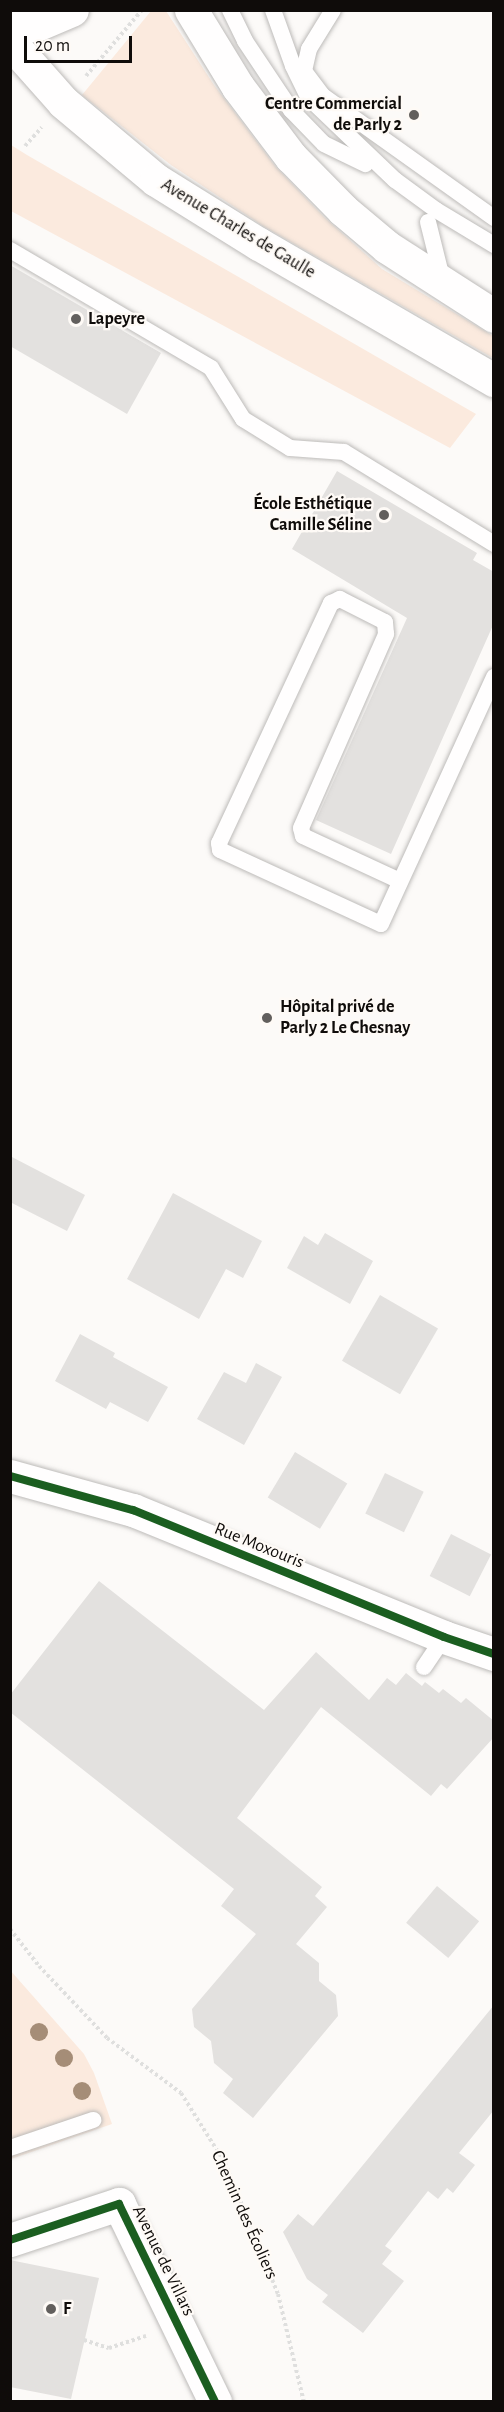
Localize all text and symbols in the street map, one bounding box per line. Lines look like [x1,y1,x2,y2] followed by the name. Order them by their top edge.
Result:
[27,24,135,62] scale bar
[35,37,70,55] text: 20 m
[265,94,402,136] place label: Centre Commercial de Parly 2
[407,108,421,122] marker: Centre Commercial de Parly 2
[157,174,319,284] street label: Avenue Charles de Gaulle
[88,308,145,330] place label: Lapeyre
[69,312,83,326] marker: Lapeyre
[253,494,372,536] place label: École Esthétique Camille Séline
[377,508,391,522] marker: École Esthétique Camille Séline
[280,997,410,1040] place label: Hôpital privé de Parly 2 Le Chesnay
[258,1009,276,1027] marker: Hôpital privé de Parly 2 Le Chesnay
[211,1518,307,1574] street label: Rue Moxouris
[206,2147,282,2283] street label: Chemin des Écoliers
[127,2202,199,2320] street label: Avenue de Villars
[63,2298,71,2320] place label: F
[44,2302,58,2316] marker: F

